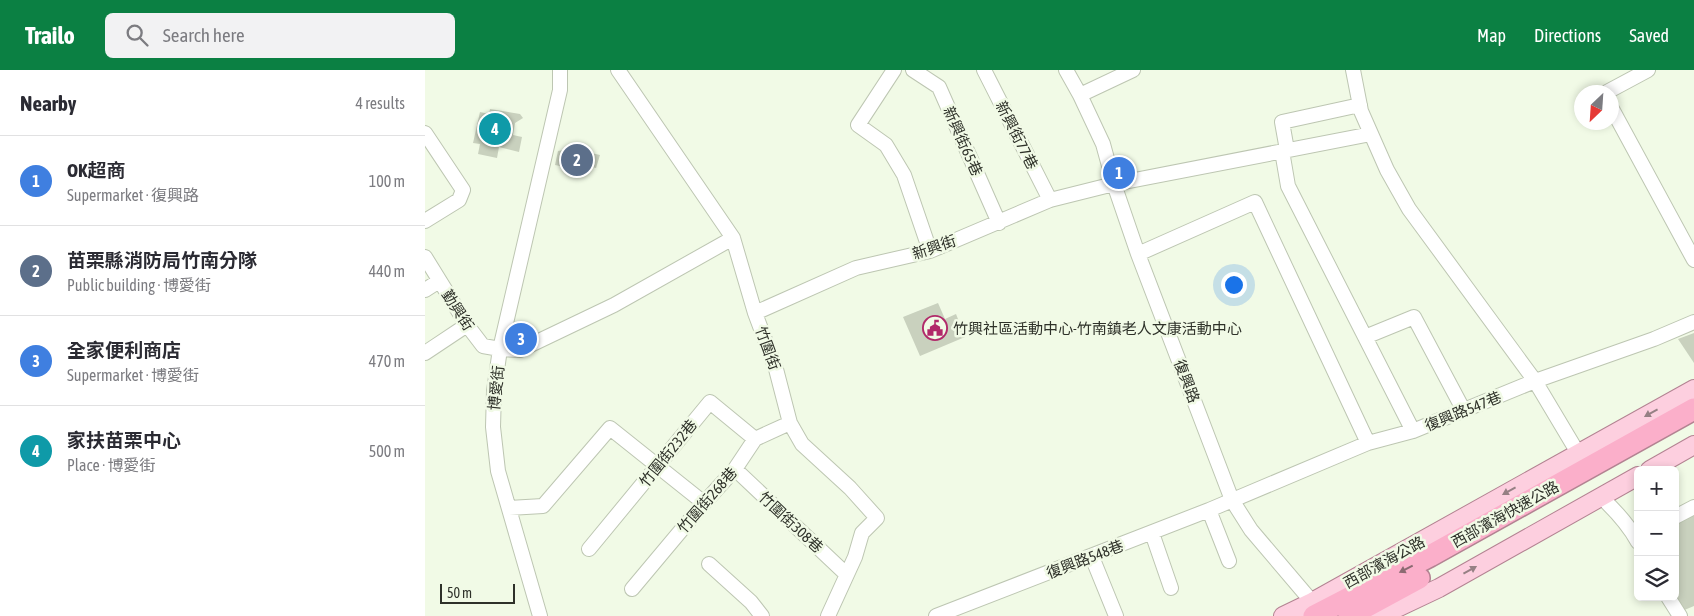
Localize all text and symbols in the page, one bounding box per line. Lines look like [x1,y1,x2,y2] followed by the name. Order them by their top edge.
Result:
[105,13,455,58] search box
[123,21,151,49] icon: search
[25,22,75,49] text: Trailo
[163,24,245,46] text: Search here
[1477,25,1506,46] text: Map
[1534,25,1601,46] text: Directions
[1629,25,1669,46] text: Saved
[1574,85,1619,130] north arrow
[20,91,76,115] text: Nearby
[355,94,405,112] text: 4 results
[993,98,1041,172] street label: 新興街77巷
[940,104,986,178] street label: 新興街65巷
[479,110,511,148] pin: 4
[561,141,593,179] pin: 2
[1103,154,1135,192] pin: 1
[67,159,125,181] text: OK超商
[32,172,40,190] text: 1
[369,172,405,190] text: 100 m
[67,186,199,204] text: Supermarket · 復興路
[910,232,958,262] street label: 新興街
[67,249,257,271] text: 苗栗縣消防局竹南分隊
[32,262,40,280] text: 2
[369,262,405,280] text: 440 m
[1221,272,1247,298] your location
[67,276,211,294] text: Public building · 博愛街
[439,286,477,334] street label: 勤興街
[922,315,948,341] public building icon: 竹興社區活動中心-竹南鎮老人文康活動中心
[505,320,537,358] pin: 3
[953,320,1242,337] place label: 竹興社區活動中心-竹南鎮老人文康活動中心
[752,324,784,372] street label: 竹圍街
[67,339,181,361] text: 全家便利商店
[32,352,40,370] text: 3
[369,352,405,370] text: 470 m
[1171,357,1203,405] street label: 復興路
[485,365,507,411] street label: 博愛街
[67,366,199,384] text: Supermarket · 博愛街
[1422,388,1504,434] street label: 復興路547巷
[1644,409,1658,417] one-way arrow
[636,416,700,490] street label: 竹圍街232巷
[67,429,181,451] text: 家扶苗栗中心
[32,442,40,460] text: 4
[369,442,405,460] text: 500 m
[67,456,156,474] text: Place · 博愛街
[674,464,740,536] street label: 竹圍街268巷
[1634,466,1679,601] map controls
[1634,466,1679,511] button: +
[1448,477,1562,551] street label: 西部濱海快速公路
[1502,487,1516,496] one-way arrow
[756,488,826,556] street label: 竹圍街308巷
[1634,511,1679,556] button: −
[1341,533,1427,591] street label: 西部濱海公路
[1044,537,1126,581] street label: 復興路548巷
[1634,556,1679,601] button: layers
[1399,565,1414,573] one-way arrow
[1463,566,1478,574] one-way arrow
[440,581,515,604] scale bar
[447,585,472,601] text: 50 m

